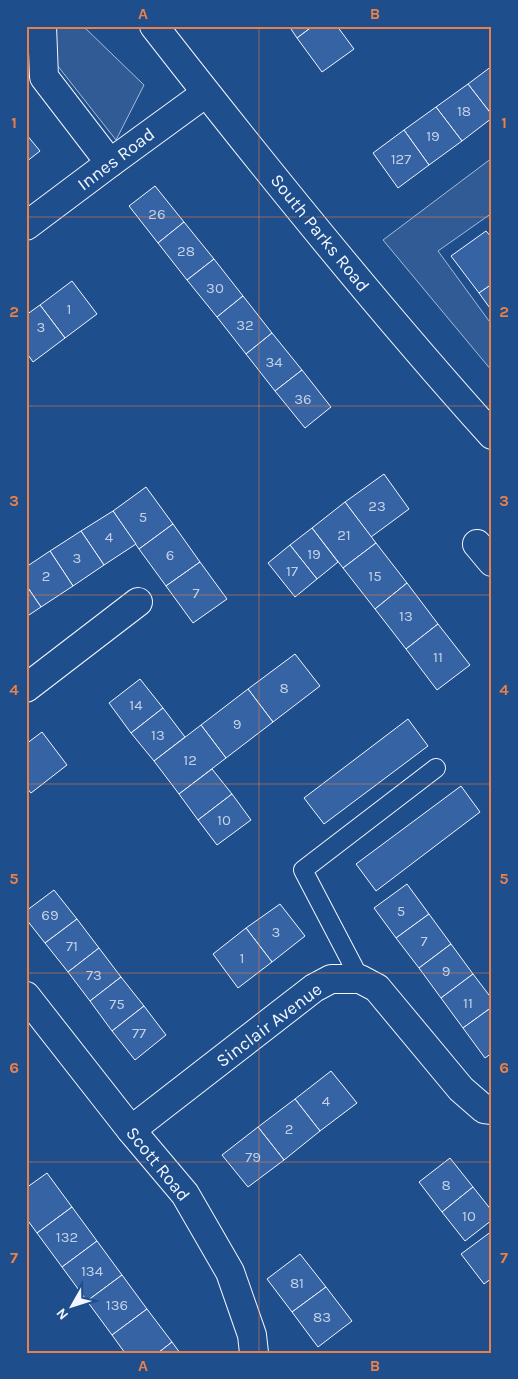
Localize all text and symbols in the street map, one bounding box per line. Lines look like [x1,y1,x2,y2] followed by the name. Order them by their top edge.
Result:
[138,4,148,23] text: A
[370,4,380,23] text: B
[457,102,471,120] house number: 18
[11,113,17,132] text: 1
[501,113,507,132] text: 1
[73,123,159,195] street label: Innes Road
[426,127,440,145] house number: 19
[391,150,411,168] house number: 127
[266,170,374,296] street label: South Parks Road
[148,205,166,223] house number: 26
[177,242,195,260] house number: 28
[206,279,224,297] house number: 30
[67,300,71,318] house number: 1
[9,302,19,321] text: 2
[499,302,509,321] text: 2
[236,316,254,334] house number: 32
[37,318,45,336] house number: 3
[265,353,283,371] house number: 34
[294,390,312,408] house number: 36
[9,491,19,510] text: 3
[499,491,509,510] text: 3
[368,497,386,515] house number: 23
[139,508,147,526] house number: 5
[337,526,351,544] house number: 21
[105,528,114,546] house number: 4
[307,545,321,563] house number: 19
[166,546,174,564] house number: 6
[73,549,81,567] house number: 3
[286,562,298,580] house number: 17
[42,567,50,585] house number: 2
[368,567,382,585] house number: 15
[192,584,200,602] house number: 7
[399,607,413,625] house number: 13
[433,648,443,666] house number: 11
[279,679,289,697] house number: 8
[9,680,19,699] text: 4
[499,680,509,699] text: 4
[129,696,143,714] house number: 14
[233,715,241,733] house number: 9
[151,726,165,744] house number: 13
[183,751,197,769] house number: 12
[217,811,231,829] house number: 10
[9,869,19,888] text: 5
[499,869,509,888] text: 5
[397,902,405,920] house number: 5
[41,906,59,924] house number: 69
[272,923,280,941] house number: 3
[420,932,428,950] house number: 7
[66,937,78,955] house number: 71
[240,949,244,967] house number: 1
[442,962,450,980] house number: 9
[86,966,102,984] house number: 73
[212,978,326,1072] street label: Sinclair Avenue
[463,994,473,1012] house number: 11
[109,995,125,1013] house number: 75
[132,1024,146,1042] house number: 77
[9,1058,19,1077] text: 6
[499,1058,509,1077] text: 6
[322,1092,331,1110] house number: 4
[285,1120,293,1138] house number: 2
[121,1122,195,1206] street label: Scott Road
[245,1148,261,1166] house number: 79
[441,1176,451,1194] house number: 8
[462,1207,476,1225] house number: 10
[56,1228,78,1246] house number: 132
[10,1248,18,1267] text: 7
[500,1248,508,1267] text: 7
[81,1262,104,1280] house number: 134
[290,1274,304,1292] house number: 81
[48,1282,98,1332] north arrow
[106,1296,128,1314] house number: 136
[53,1305,72,1323] text: N
[313,1308,331,1326] house number: 83
[138,1356,148,1375] text: A
[370,1356,380,1375] text: B

